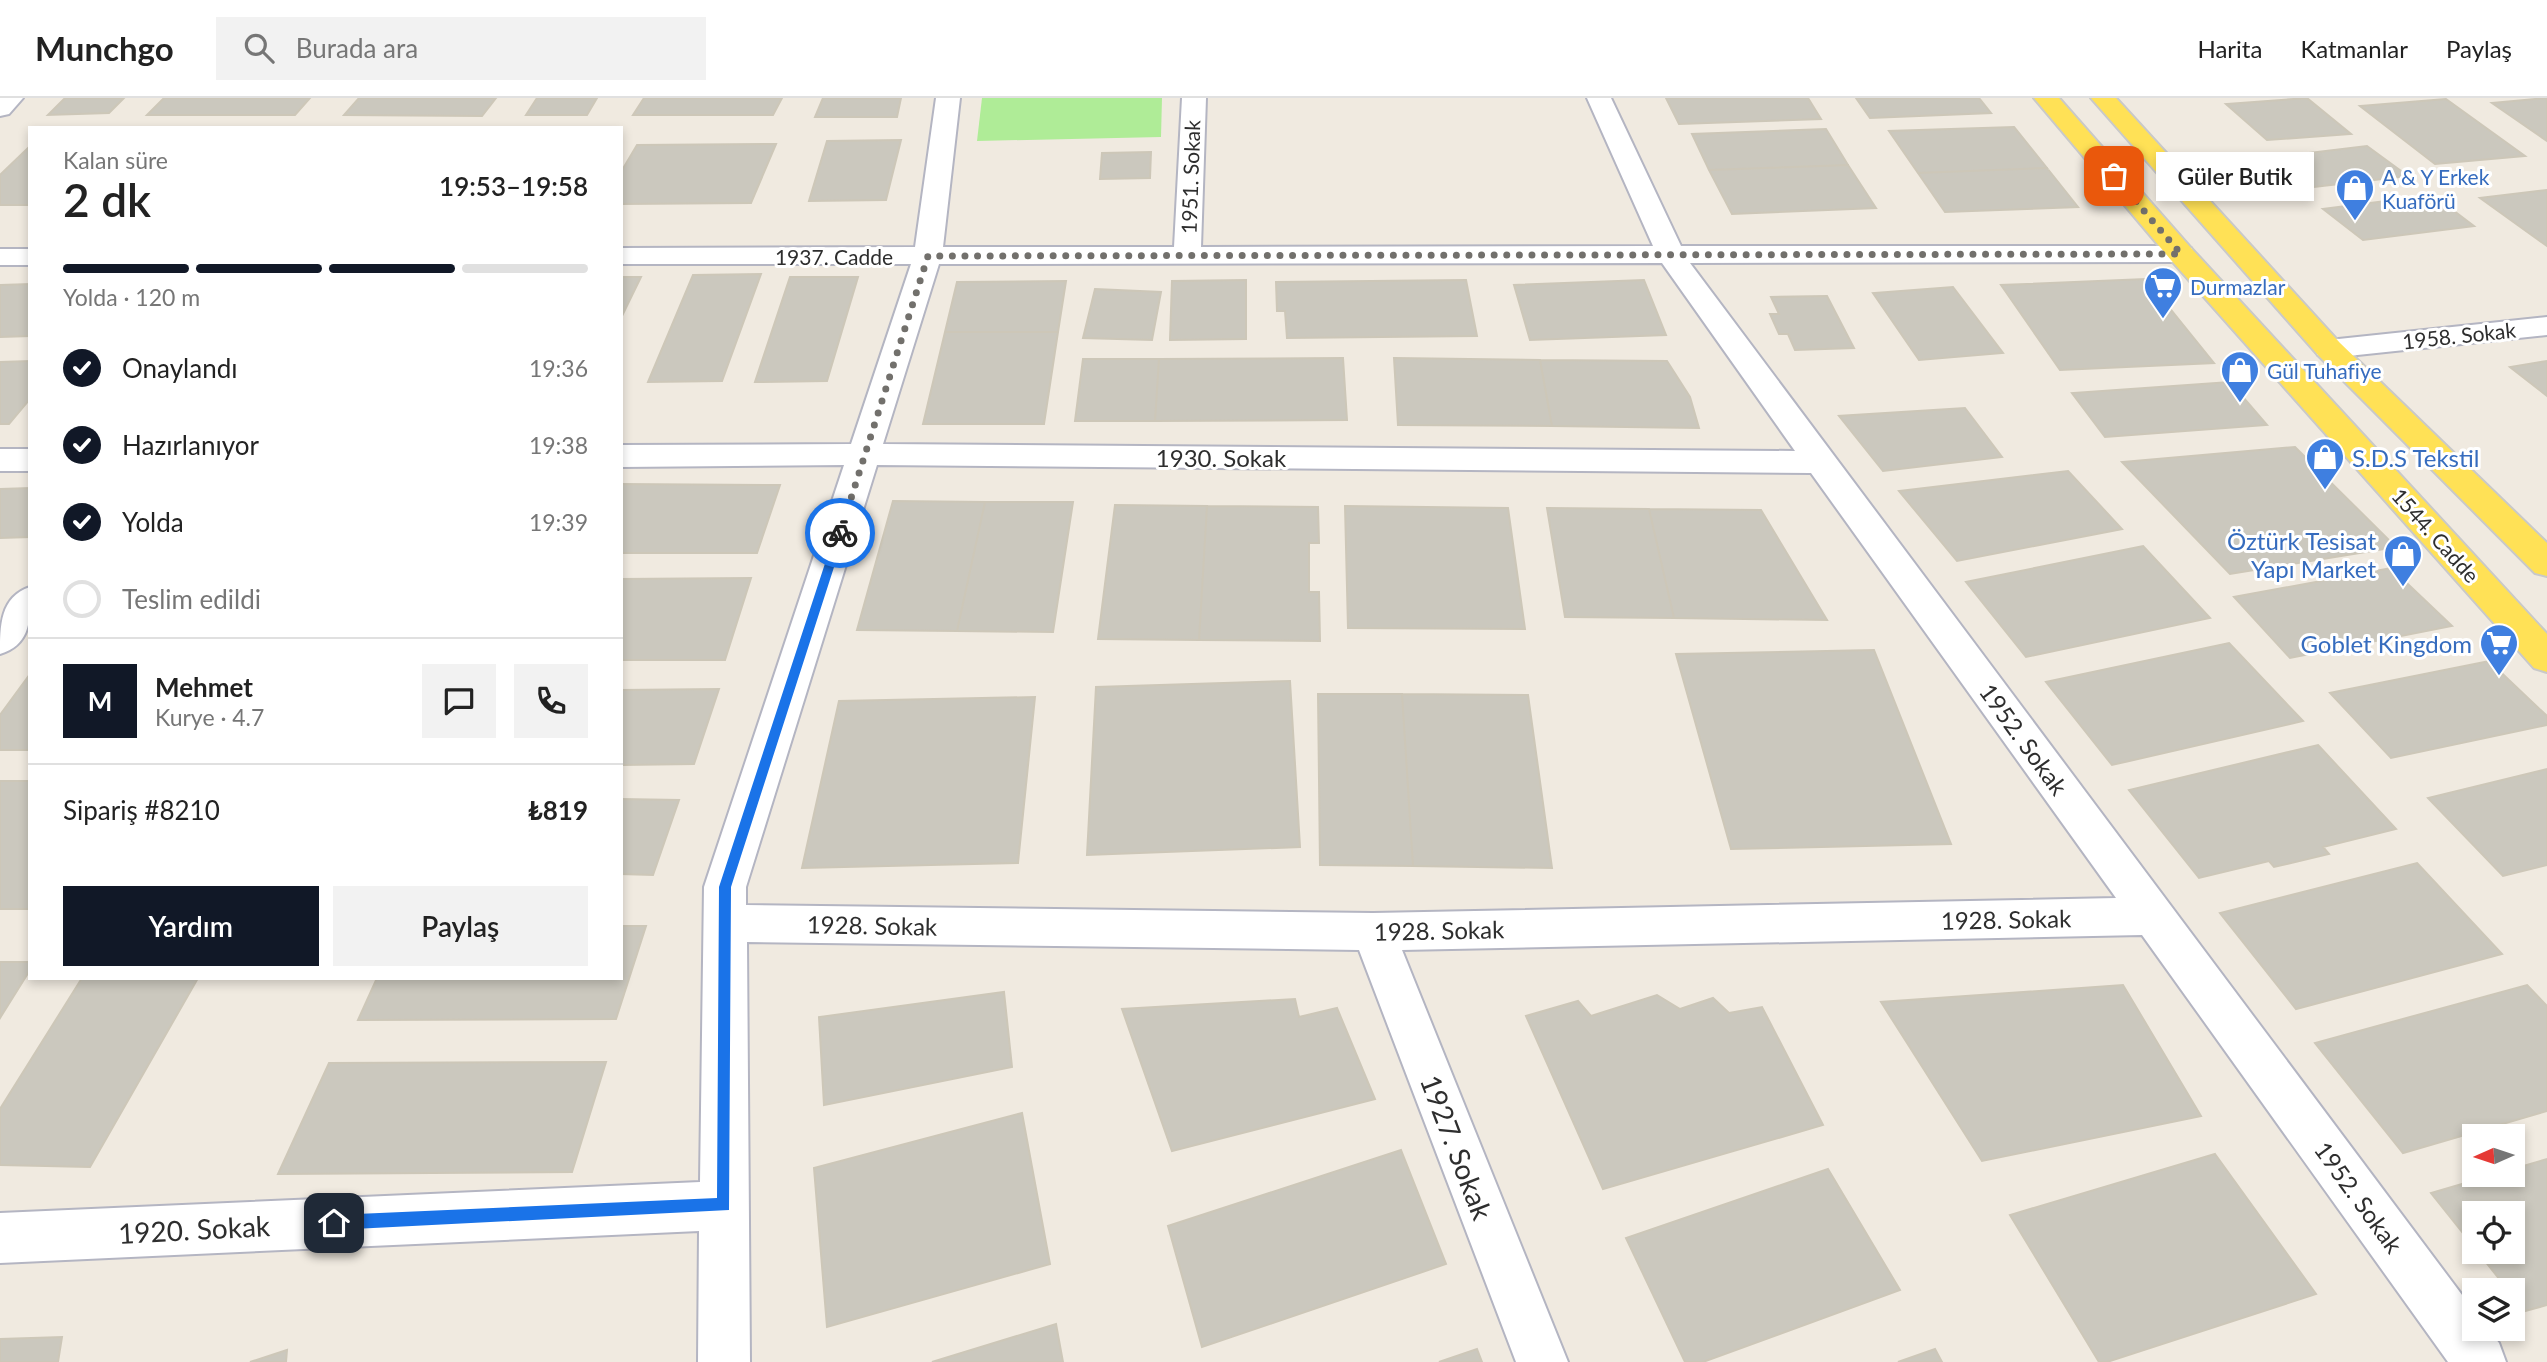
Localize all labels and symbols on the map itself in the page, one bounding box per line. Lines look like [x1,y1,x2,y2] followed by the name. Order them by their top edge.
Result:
[1176,119,1204,234] street label: 1951. Sokak
[2084,146,2144,206] pin
[2156,152,2314,200] callout: Güler Butik
[2382,164,2490,213] place label: A & Y Erkek Kuaförü
[2334,167,2376,222] shop icon: A & Y Erkek Kuaförü
[775,244,893,269] street label: 1937. Cadde
[2142,265,2184,320] supermarket icon: Durmazlar
[2190,274,2286,299] place label: Durmazlar
[2401,317,2517,353] street label: 1958. Sokak
[2219,349,2261,404] shop icon: Gül Tuhafiye
[2267,358,2382,383] place label: Gül Tuhafiye
[2304,436,2346,491] shop icon: S.D.S Tekstil
[1156,443,1287,472] street label: 1930. Sokak
[2352,443,2479,472] place label: S.D.S Tekstil
[2387,483,2485,587] street label: 1544. Cadde
[805,498,875,568] courier
[2227,526,2376,583] place label: Öztürk Tesisat Yapı Market
[2382,533,2424,588] shop icon: Öztürk Tesisat Yapı Market
[2478,622,2520,677] supermarket icon: Goblet Kingdom
[2300,629,2472,658] place label: Goblet Kingdom
[1974,678,2075,801] street label: 1952. Sokak
[1941,903,2072,935] street label: 1928. Sokak
[807,909,938,941] street label: 1928. Sokak
[1374,914,1505,946] street label: 1928. Sokak
[1414,1070,1500,1225] street label: 1927. Sokak
[2462,1124,2525,1186] north arrow
[2309,1136,2410,1259] street label: 1952. Sokak
[304,1193,364,1253] pin
[117,1208,272,1250] street label: 1920. Sokak

